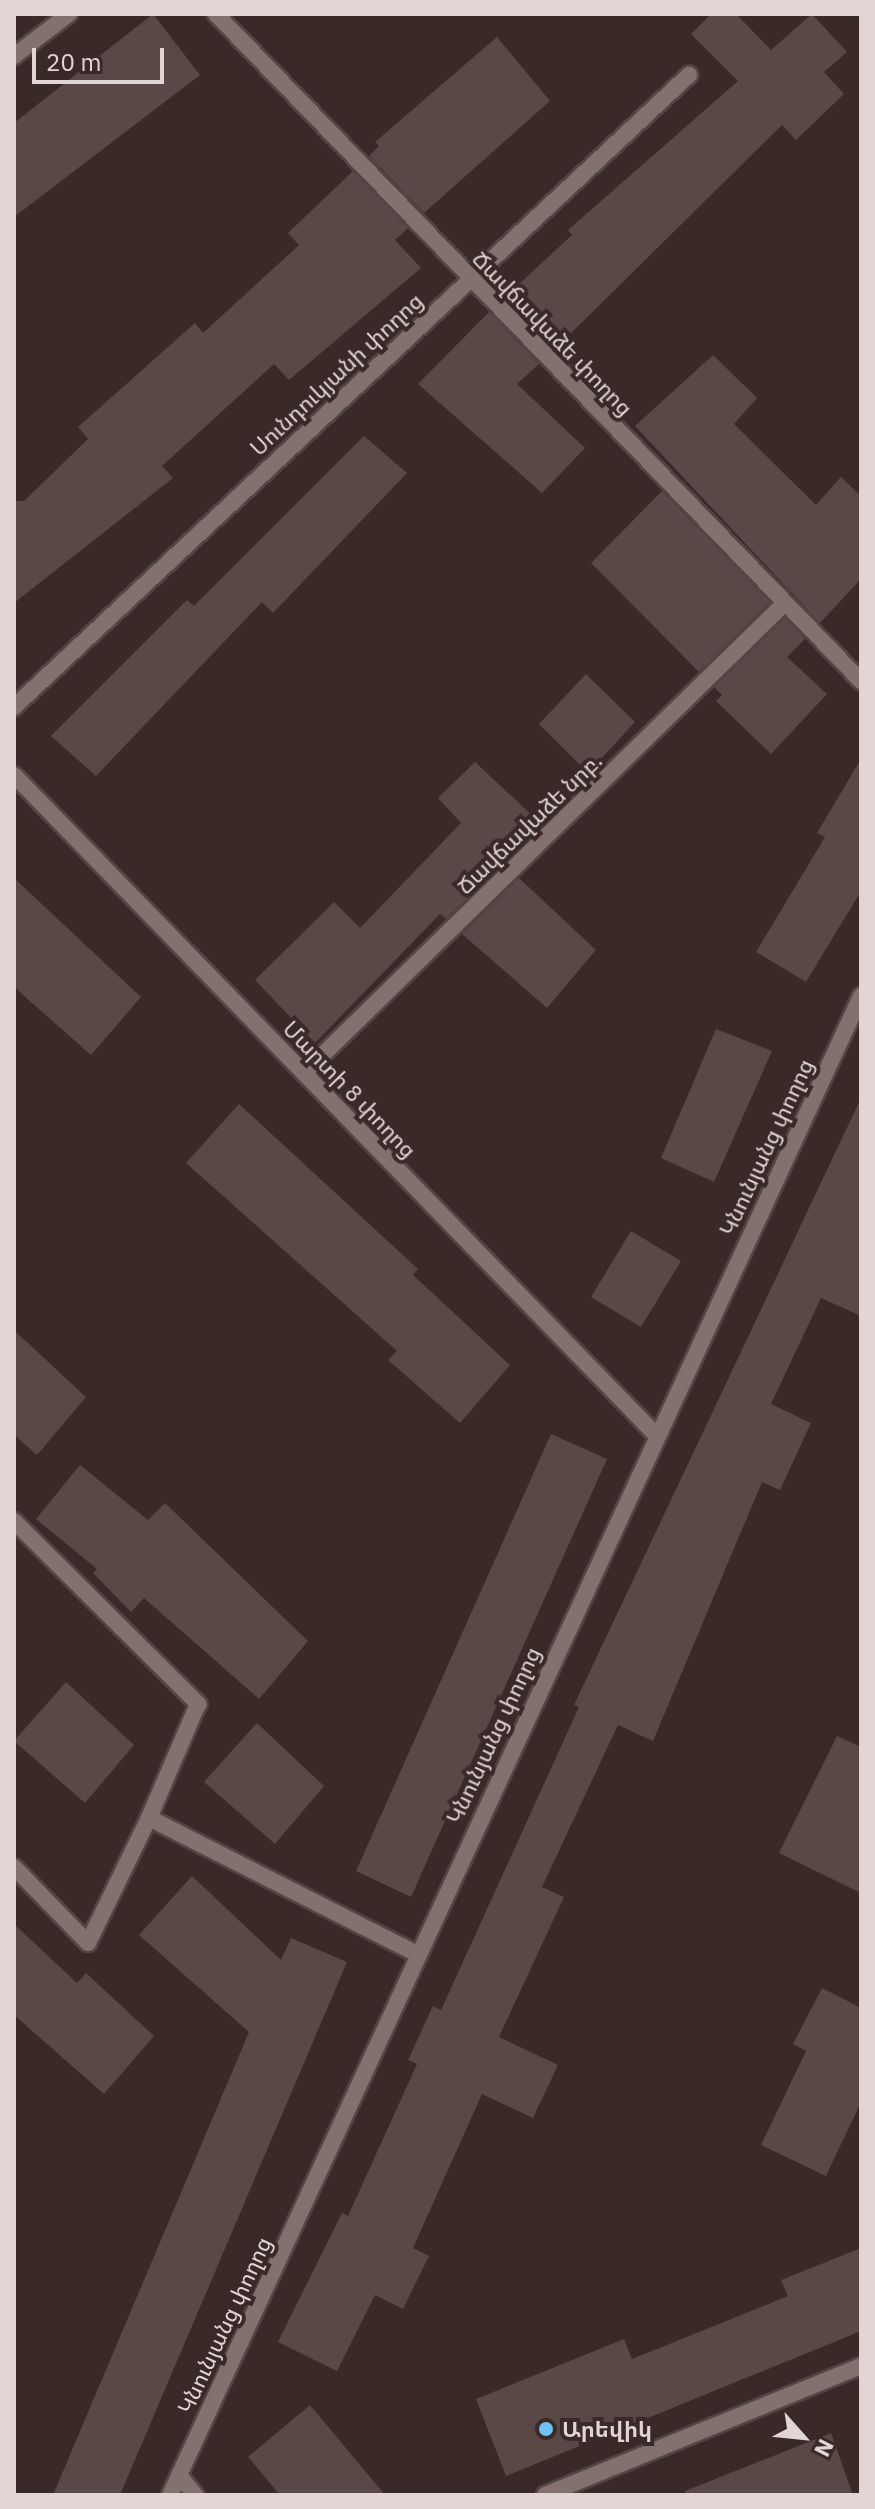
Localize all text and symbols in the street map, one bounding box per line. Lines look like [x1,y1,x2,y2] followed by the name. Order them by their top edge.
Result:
[36,32,168,82] scale bar
[46,46,101,78] text: 20 m
[467,245,639,421] street label: Ճավճավաձե փողոց
[244,287,428,461] street label: Սունդուկյանի փողոց
[451,747,607,899] street label: Ճավճավաձե նրբ.
[278,1015,422,1163] street label: Մարտի 8 փողոց
[713,1054,819,1240] street label: Կնունյանց փողոց
[440,1642,546,1828] street label: Կնունյանց փողոց
[171,2232,277,2418] street label: Կնունյանց փողոց
[763,2397,843,2477] north arrow
[562,2416,652,2442] place label: Արեվիկ
[537,2420,555,2438] marker: Արեվիկ
[808,2434,841,2462] text: N

